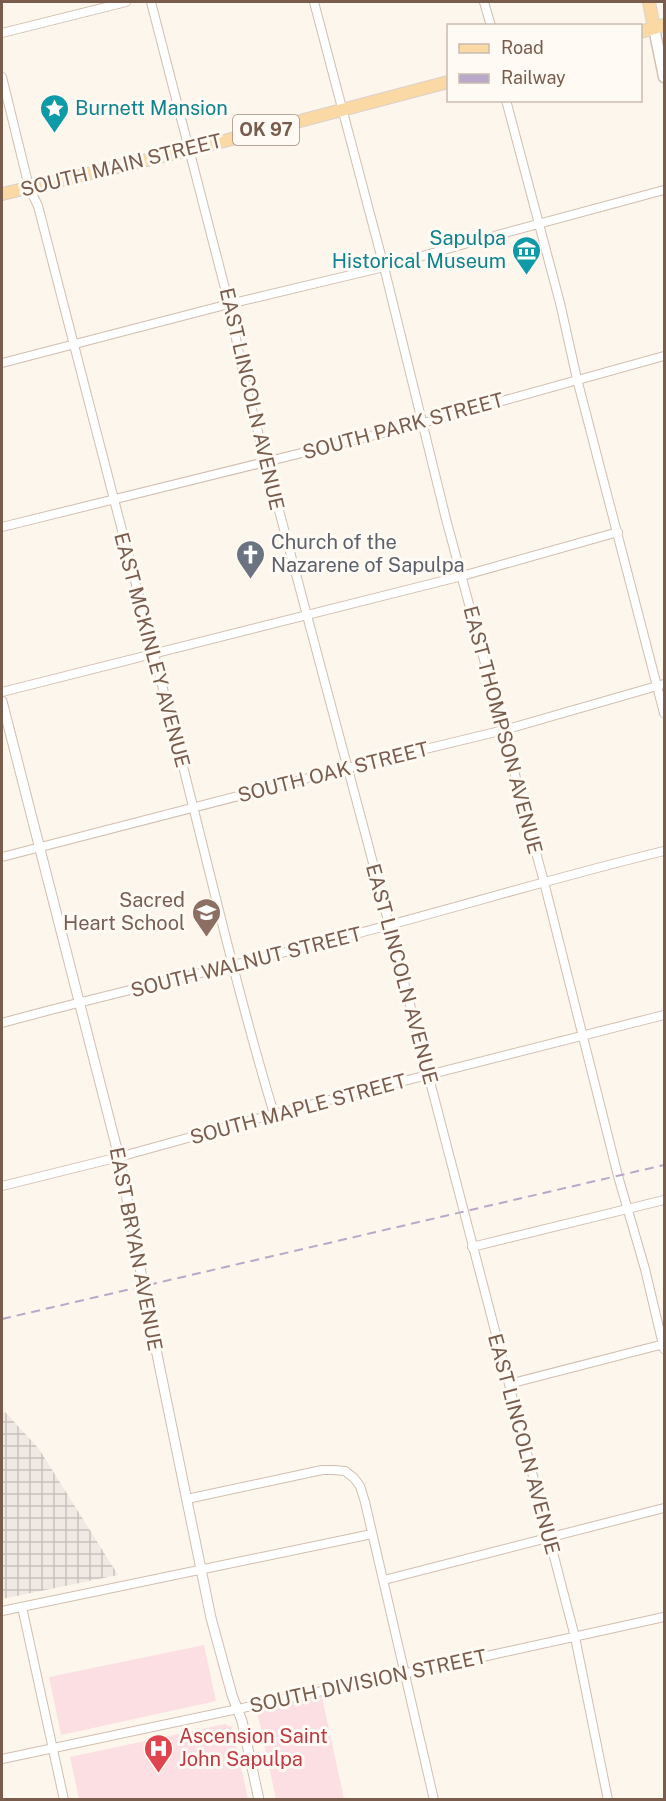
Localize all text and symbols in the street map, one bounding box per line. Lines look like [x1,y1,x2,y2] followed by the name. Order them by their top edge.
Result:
[447,24,642,102] legend
[501,37,544,58] text: Road
[501,67,566,88] text: Railway
[38,92,70,134] place icon: Burnett Mansion
[75,96,228,120] place label: Burnett Mansion
[233,115,299,145] road number: OK 97
[18,128,224,202] street label: SOUTH MAIN STREET
[332,226,506,273] place label: Sapulpa Historical Museum
[511,234,543,276] museum icon: Sapulpa Historical Museum
[215,285,289,513] street label: EAST LINCOLN AVENUE
[300,388,506,464] street label: SOUTH PARK STREET
[109,530,195,770] street label: EAST MCKINLEY AVENUE
[271,530,465,577] place label: Church of the Nazarene of Sapulpa
[234,538,266,580] church icon: Church of the Nazarene of Sapulpa
[458,603,548,857] street label: EAST THOMPSON AVENUE
[235,737,431,807] street label: SOUTH OAK STREET
[361,861,443,1087] street label: EAST LINCOLN AVENUE
[63,888,185,935] place label: Sacred Heart School
[190,896,222,938] school or university icon: Sacred Heart School
[128,922,364,1002] street label: SOUTH WALNUT STREET
[187,1069,409,1149] street label: SOUTH MAPLE STREET
[104,1145,168,1353] street label: EAST BRYAN AVENUE
[483,1331,565,1557] street label: EAST LINCOLN AVENUE
[247,1644,489,1718] street label: SOUTH DIVISION STREET
[179,1724,328,1771] place label: Ascension Saint John Sapulpa
[142,1732,174,1774] hospital icon: Ascension Saint John Sapulpa

